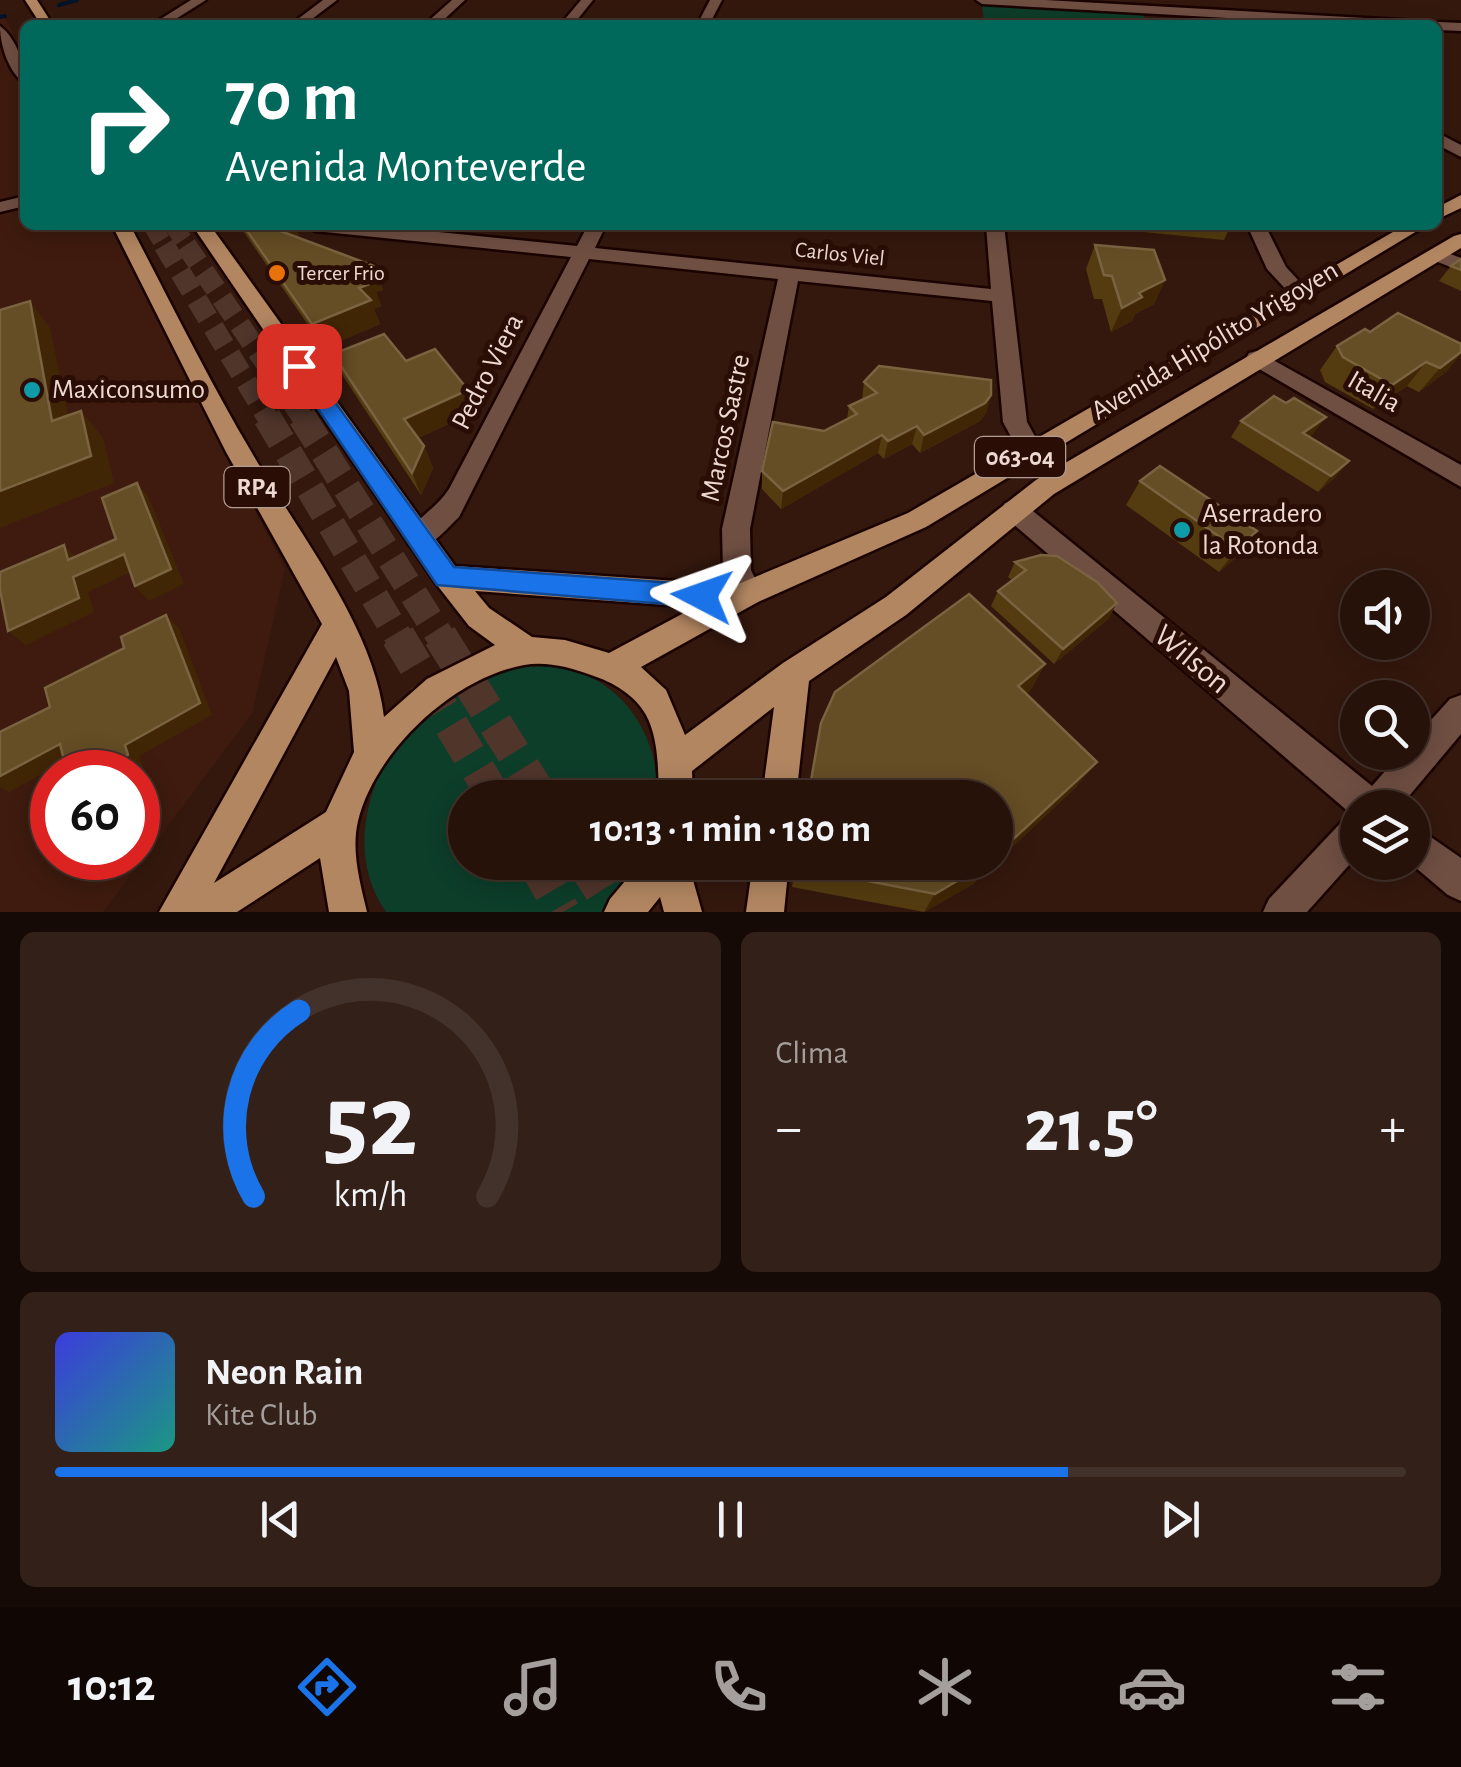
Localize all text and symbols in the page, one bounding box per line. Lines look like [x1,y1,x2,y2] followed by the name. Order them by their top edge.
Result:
[60,60,190,190] icon: right
[225,63,359,133] text: 70 m
[225,145,587,190] text: Avenida Monteverde
[794,238,886,270] street label: Carlos Viel
[1087,256,1343,426] street label: Avenida Hipólito Yrigoyen
[266,262,288,284] marker: Tercer Frio
[297,262,385,284] place label: Tercer Frio
[447,310,529,434] street label: Pedro Viera
[257,324,342,409] pin
[272,339,327,394] icon: arrive
[697,352,755,504] street label: Marcos Sastre
[1343,366,1405,418] street label: Italia
[52,376,205,404] place label: Maxiconsumo
[21,379,43,401] marker: Maxiconsumo
[975,437,1065,477] road number: 063-04
[224,467,290,507] road number: RP4
[1202,500,1322,560] place label: Aserradero la Rotonda
[1171,519,1193,541] marker: Aserradero la Rotonda
[650,544,754,648] position arrow
[1340,570,1430,880] map controls
[1340,570,1430,660] button: sound
[1148,618,1236,700] street label: Wilson
[1340,680,1430,770] button: search
[30,750,160,880] speed limit sign: 60
[1340,790,1430,880] button: layers
[590,811,871,849] text: 10:13 · 1 min · 180 m
[776,1037,848,1069] text: Clima
[323,1071,417,1175] text: 52
[1024,1090,1158,1165] text: 21.5°
[776,1101,802,1156] text: −
[1380,1101,1406,1156] text: +
[333,1177,407,1213] text: km/h
[205,1354,363,1392] text: Neon Rain
[205,1399,317,1431] text: Kite Club
[253,1492,308,1547] icon: previous
[703,1492,758,1547] icon: pause
[1153,1492,1208,1547] icon: next
[292,1652,362,1722] icon: directions
[498,1652,568,1722] icon: music
[704,1652,774,1722] icon: phone
[910,1652,980,1722] icon: climate
[1117,1652,1187,1722] icon: car
[1323,1652,1393,1722] icon: filters
[68,1664,155,1709] text: 10:12

